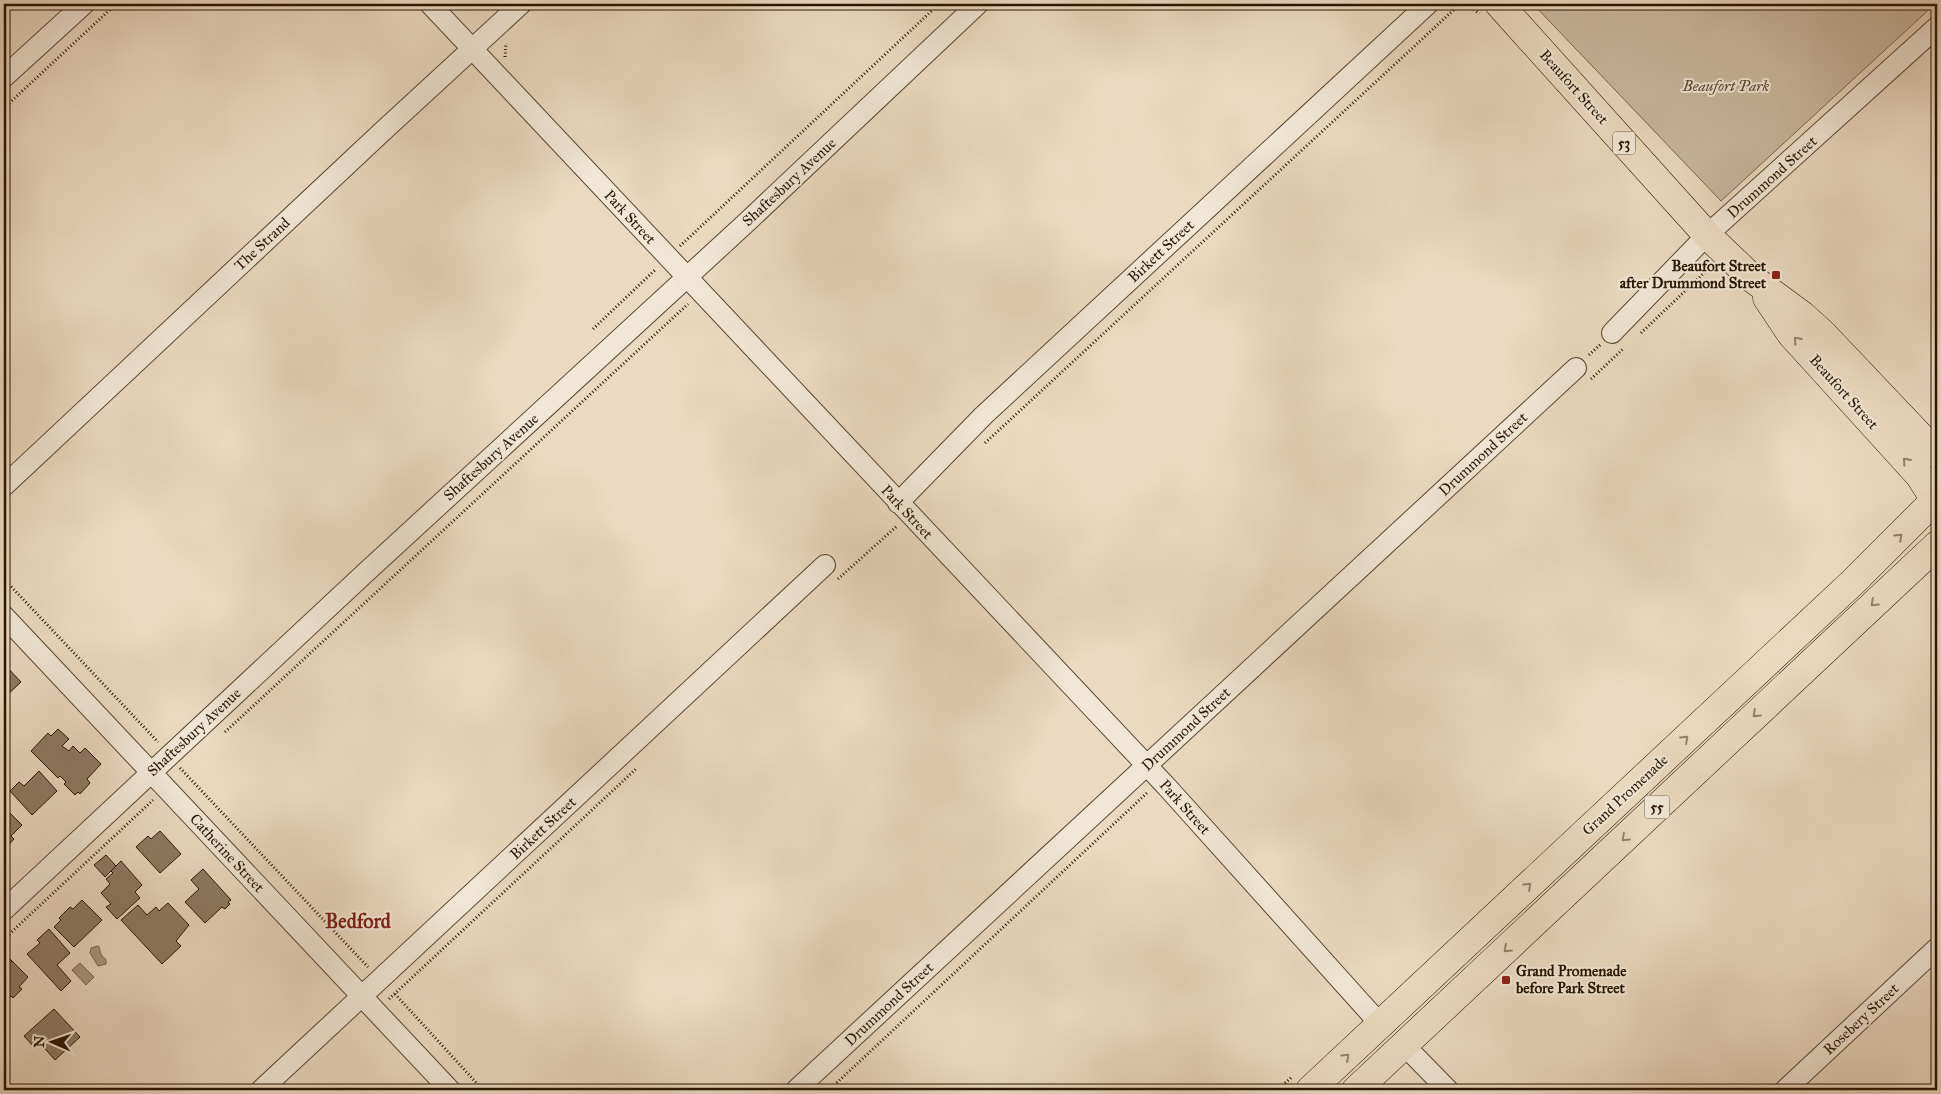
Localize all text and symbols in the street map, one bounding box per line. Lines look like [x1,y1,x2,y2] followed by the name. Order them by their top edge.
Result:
[1536,46,1613,129] street label: Beaufort Street
[1682,77,1770,95] park label: Beaufort Park
[1613,132,1635,154] road number: 53
[1723,132,1821,222] street label: Drummond Street
[738,134,840,230] street label: Shaftesbury Avenue
[600,186,660,248] street label: Park Street
[230,213,294,274] street label: The Strand
[1124,215,1198,286] street label: Birkett Street
[1620,257,1767,292] place label: Beaufort Street after Drummond Street
[1770,269,1782,281] marker: Beaufort Street after Drummond Street
[1794,337,1803,346] one-way arrow
[1806,351,1883,434] street label: Beaufort Street
[1435,408,1532,500] street label: Drummond Street
[440,410,542,504] street label: Shaftesbury Avenue
[1903,457,1912,466] one-way arrow
[877,481,937,543] street label: Park Street
[1894,534,1903,543] one-way arrow
[1871,597,1880,606] one-way arrow
[1138,683,1235,775] street label: Drummond Street
[143,684,245,780] street label: Shaftesbury Avenue
[1753,708,1762,717] one-way arrow
[1679,736,1688,745] one-way arrow
[1578,751,1672,839] street label: Grand Promenade
[1156,776,1215,839] street label: Park Street
[506,792,580,863] street label: Birkett Street
[1644,796,1670,819] road number: 55
[186,810,268,897] street label: Catherine Street
[1622,832,1631,841] one-way arrow
[1523,883,1532,892] one-way arrow
[325,909,392,933] district label: Bedford
[1503,943,1512,952] one-way arrow
[841,958,938,1050] street label: Drummond Street
[1515,962,1627,997] place label: Grand Promenade before Park Street
[1500,974,1512,986] marker: Grand Promenade before Park Street
[1820,979,1903,1058] street label: Rosebery Street
[28,1016,78,1066] north arrow
[31,1035,48,1048] text: N
[1340,1054,1349,1063] one-way arrow

